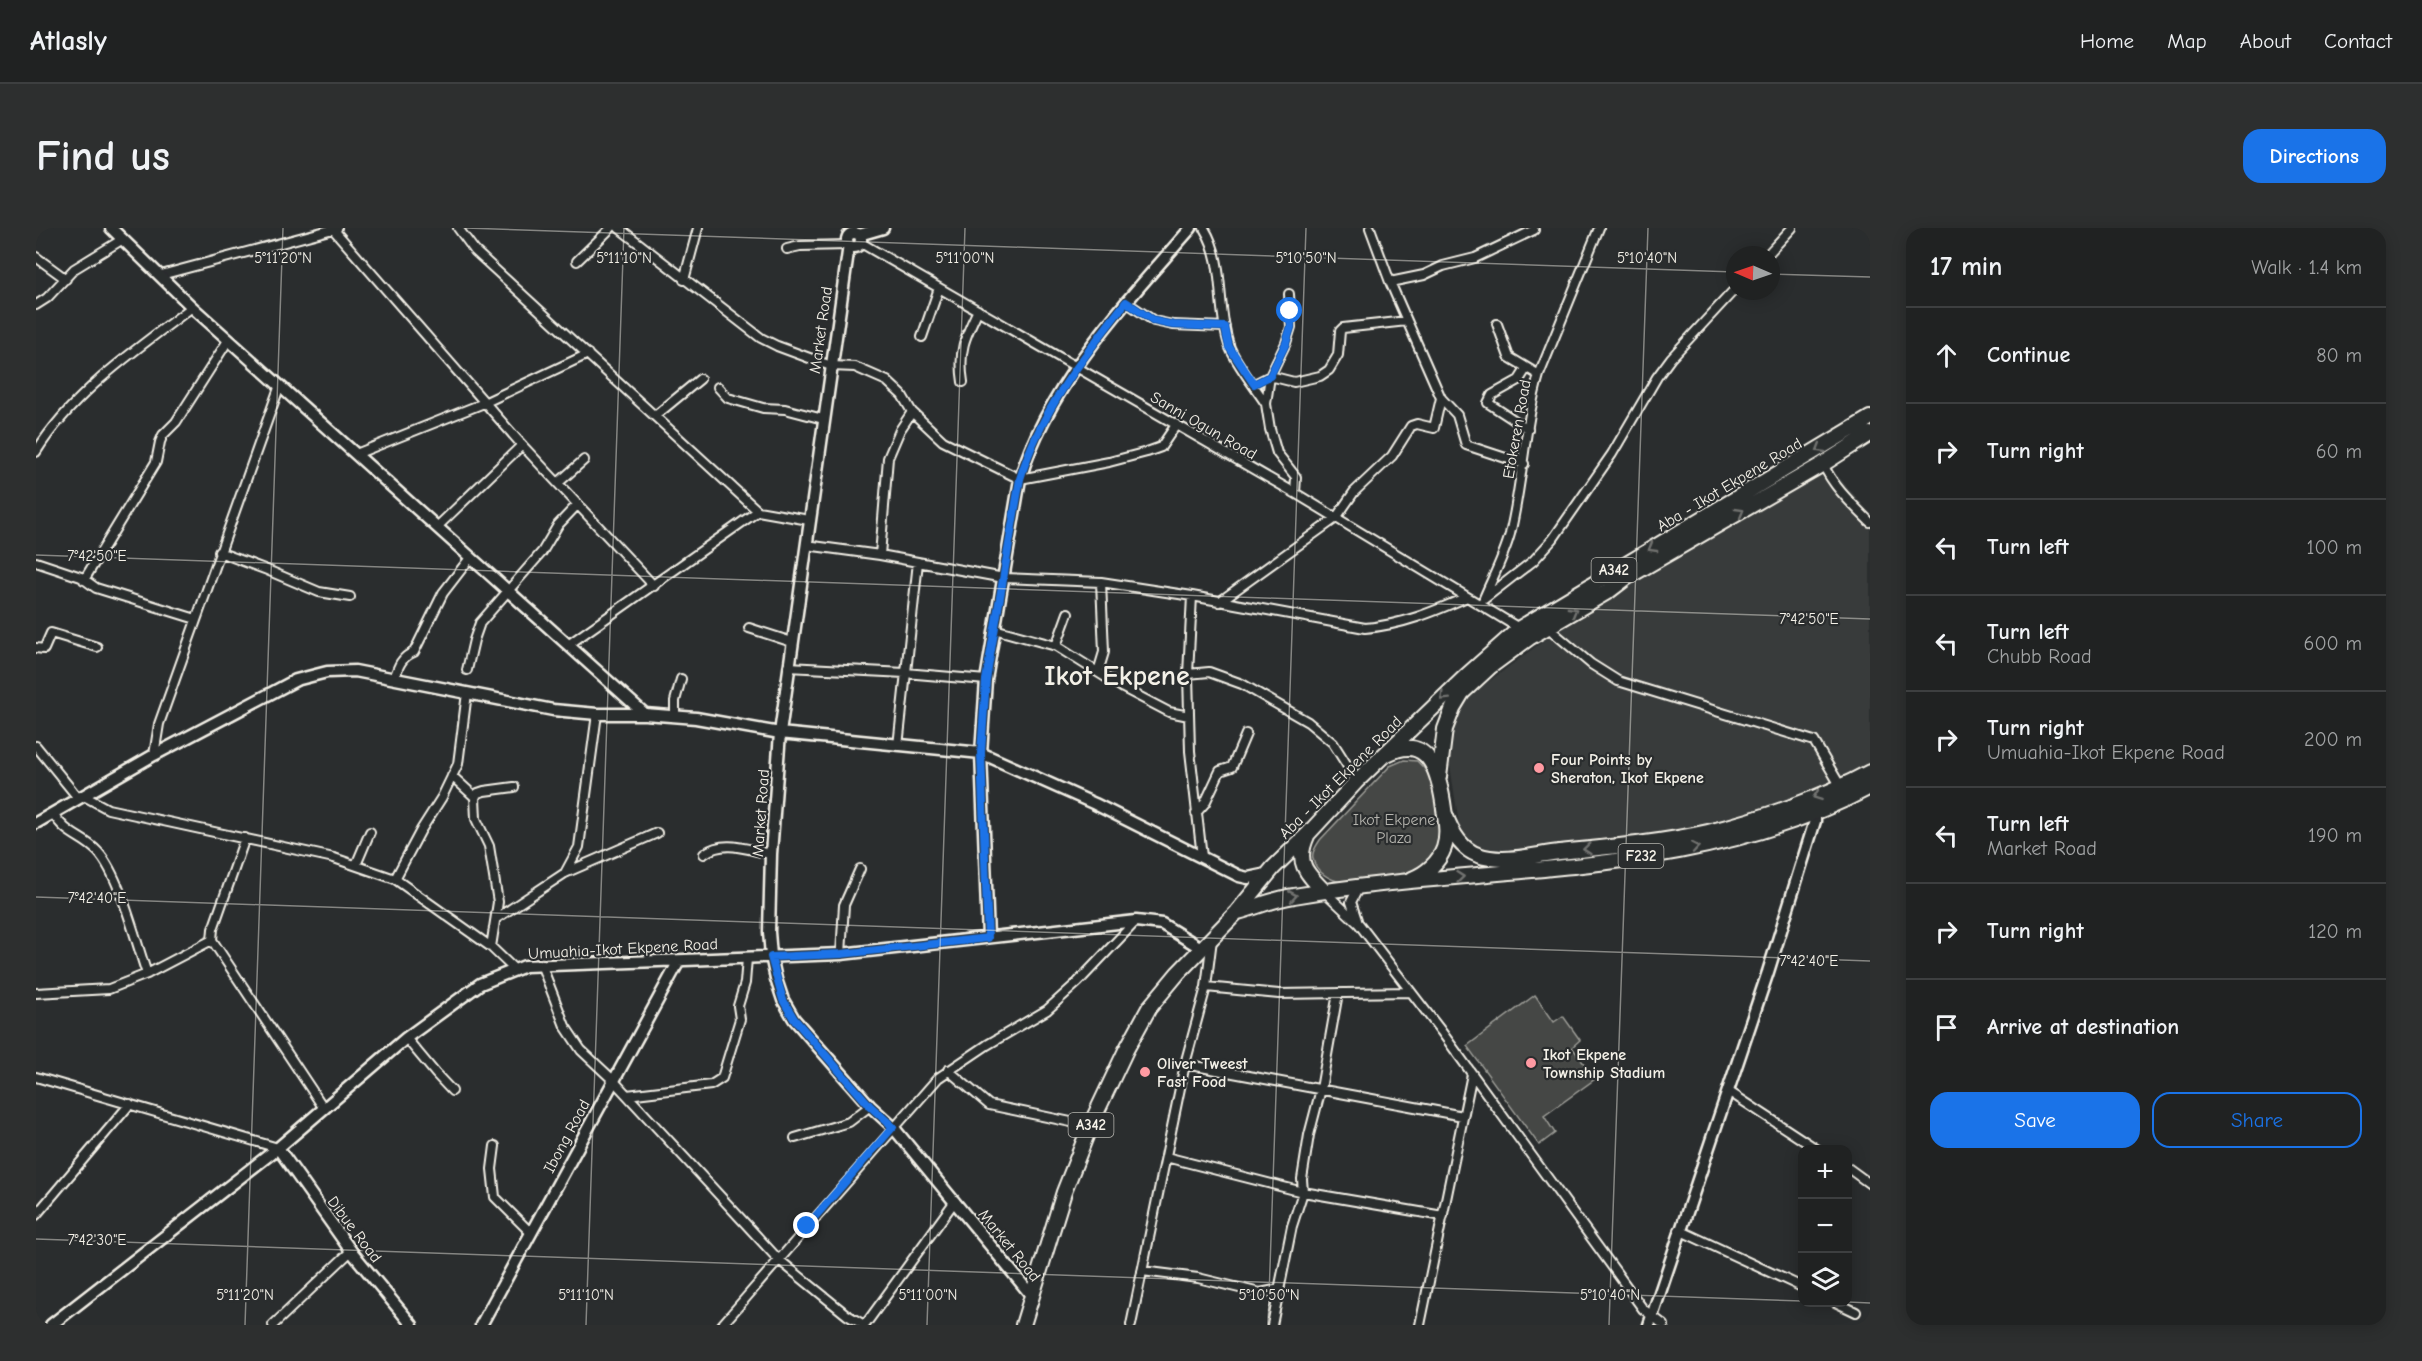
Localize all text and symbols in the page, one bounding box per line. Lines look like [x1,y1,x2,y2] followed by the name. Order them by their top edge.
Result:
[30,25,107,57] text: Atlasly
[2080,29,2134,53] text: Home
[2167,29,2207,53] text: Map
[2240,29,2291,53] text: About
[2324,29,2392,53] text: Contact
[2243,129,2386,183] button: Directions
[36,132,170,181] text: Find us
[1726,246,1780,300] north arrow
[254,249,312,267] text: 5°11'20"N
[596,249,652,267] text: 5°11'10"N
[936,249,994,267] text: 5°11'00"N
[1275,249,1337,267] text: 5°10'50"N
[1617,249,1677,267] text: 5°10'40"N
[1930,252,2002,282] text: 17 min
[2251,256,2362,279] text: Walk · 1.4 km
[806,285,836,375] street label: Market Road
[1276,297,1302,323] route start
[1930,339,1963,372] icon: ahead
[1987,342,2070,368] text: Continue
[2316,344,2362,367] text: 80 m
[1499,378,1535,480] street label: Etokeren Road
[1147,388,1260,464] street label: Sanni Ogun Road
[1654,434,1805,535] street label: Aba - Ikot Ekpene Road
[1930,435,1963,468] icon: right
[1987,438,2084,464] text: Turn right
[2316,440,2362,463] text: 60 m
[1816,441,1826,453] one-way arrow
[1734,508,1744,519] one-way arrow
[1930,531,1963,564] icon: left
[1987,534,2069,560] text: Turn left
[2307,536,2362,559] text: 100 m
[1648,541,1659,552] one-way arrow
[67,547,127,565] text: 7°42'50"E
[1592,558,1636,582] road number: A342
[1566,607,1577,618] one-way arrow
[1779,610,1839,628] text: 7°42'50"E
[1987,619,2069,645] text: Turn left
[1930,627,1963,660] icon: left
[2304,632,2362,655] text: 600 m
[1987,645,2091,668] text: Chubb Road
[1044,660,1190,692] district label: Ikot Ekpene
[1440,690,1451,701] one-way arrow
[1276,713,1406,843] street label: Aba - Ikot Ekpene Road
[1987,715,2084,741] text: Turn right
[1930,723,1963,756] icon: right
[2304,728,2362,751] text: 200 m
[1987,741,2225,764] text: Umuahia-Ikot Ekpene Road
[1551,751,1704,787] place label: Four Points by Sheraton, Ikot Ekpene
[1532,761,1546,775] marker: Four Points by Sheraton, Ikot Ekpene
[749,769,773,858] street label: Market Road
[1812,789,1823,801] one-way arrow
[1353,811,1435,847] park label: Ikot Ekpene Plaza
[1987,811,2069,837] text: Turn left
[1930,819,1963,852] icon: left
[2308,824,2362,847] text: 190 m
[1987,837,2097,860] text: Market Road
[1689,841,1699,854] one-way arrow
[1582,842,1591,855] one-way arrow
[1618,844,1664,868] road number: F232
[1455,871,1464,884] one-way arrow
[68,889,126,907] text: 7°42'40"E
[1288,890,1298,903] one-way arrow
[1930,915,1963,948] icon: right
[1987,918,2084,944] text: Turn right
[2308,920,2362,943] text: 120 m
[528,935,718,963] street label: Umuahia-Ikot Ekpene Road
[1780,952,1838,970] text: 7°42'40"E
[1930,1011,1963,1044] icon: arrive
[1987,1014,2179,1040] text: Arrive at destination
[1543,1046,1665,1082] place label: Ikot Ekpene Township Stadium
[1157,1055,1248,1091] place label: Oliver Tweest Fast Food
[1524,1056,1538,1070] marker: Ikot Ekpene Township Stadium
[1138,1065,1152,1079] marker: Oliver Tweest Fast Food
[1930,1092,2140,1148] button: Save
[2152,1092,2362,1148] button: Share
[540,1097,594,1176] street label: Ibong Road
[1068,1113,1114,1137] road number: A342
[1798,1145,1852,1307] map controls
[1798,1145,1852,1199] button: +
[323,1193,385,1266] street label: Dibue Road
[1798,1199,1852,1253] button: −
[975,1206,1044,1285] street label: Market Road
[793,1212,819,1238] route end
[68,1231,126,1249] text: 7°42'30"E
[1798,1253,1852,1307] button: layers
[216,1286,274,1304] text: 5°11'20"N
[558,1286,614,1304] text: 5°11'10"N
[899,1286,957,1304] text: 5°11'00"N
[1238,1286,1300,1304] text: 5°10'50"N
[1580,1286,1640,1304] text: 5°10'40"N

